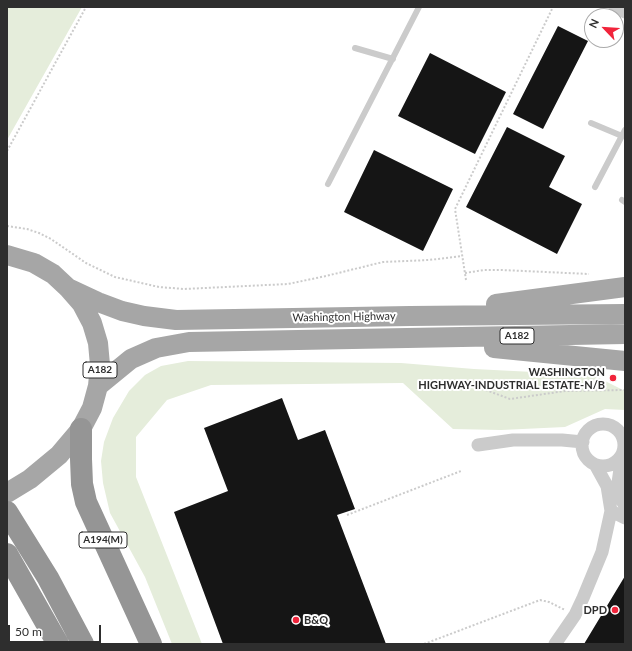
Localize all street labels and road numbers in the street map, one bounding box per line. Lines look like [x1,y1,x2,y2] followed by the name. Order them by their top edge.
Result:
[292,310,396,324] street label: Washington Highway
[500,328,534,344] road number: A182
[83,362,117,378] road number: A182
[79,532,127,548] road number: A194(M)

